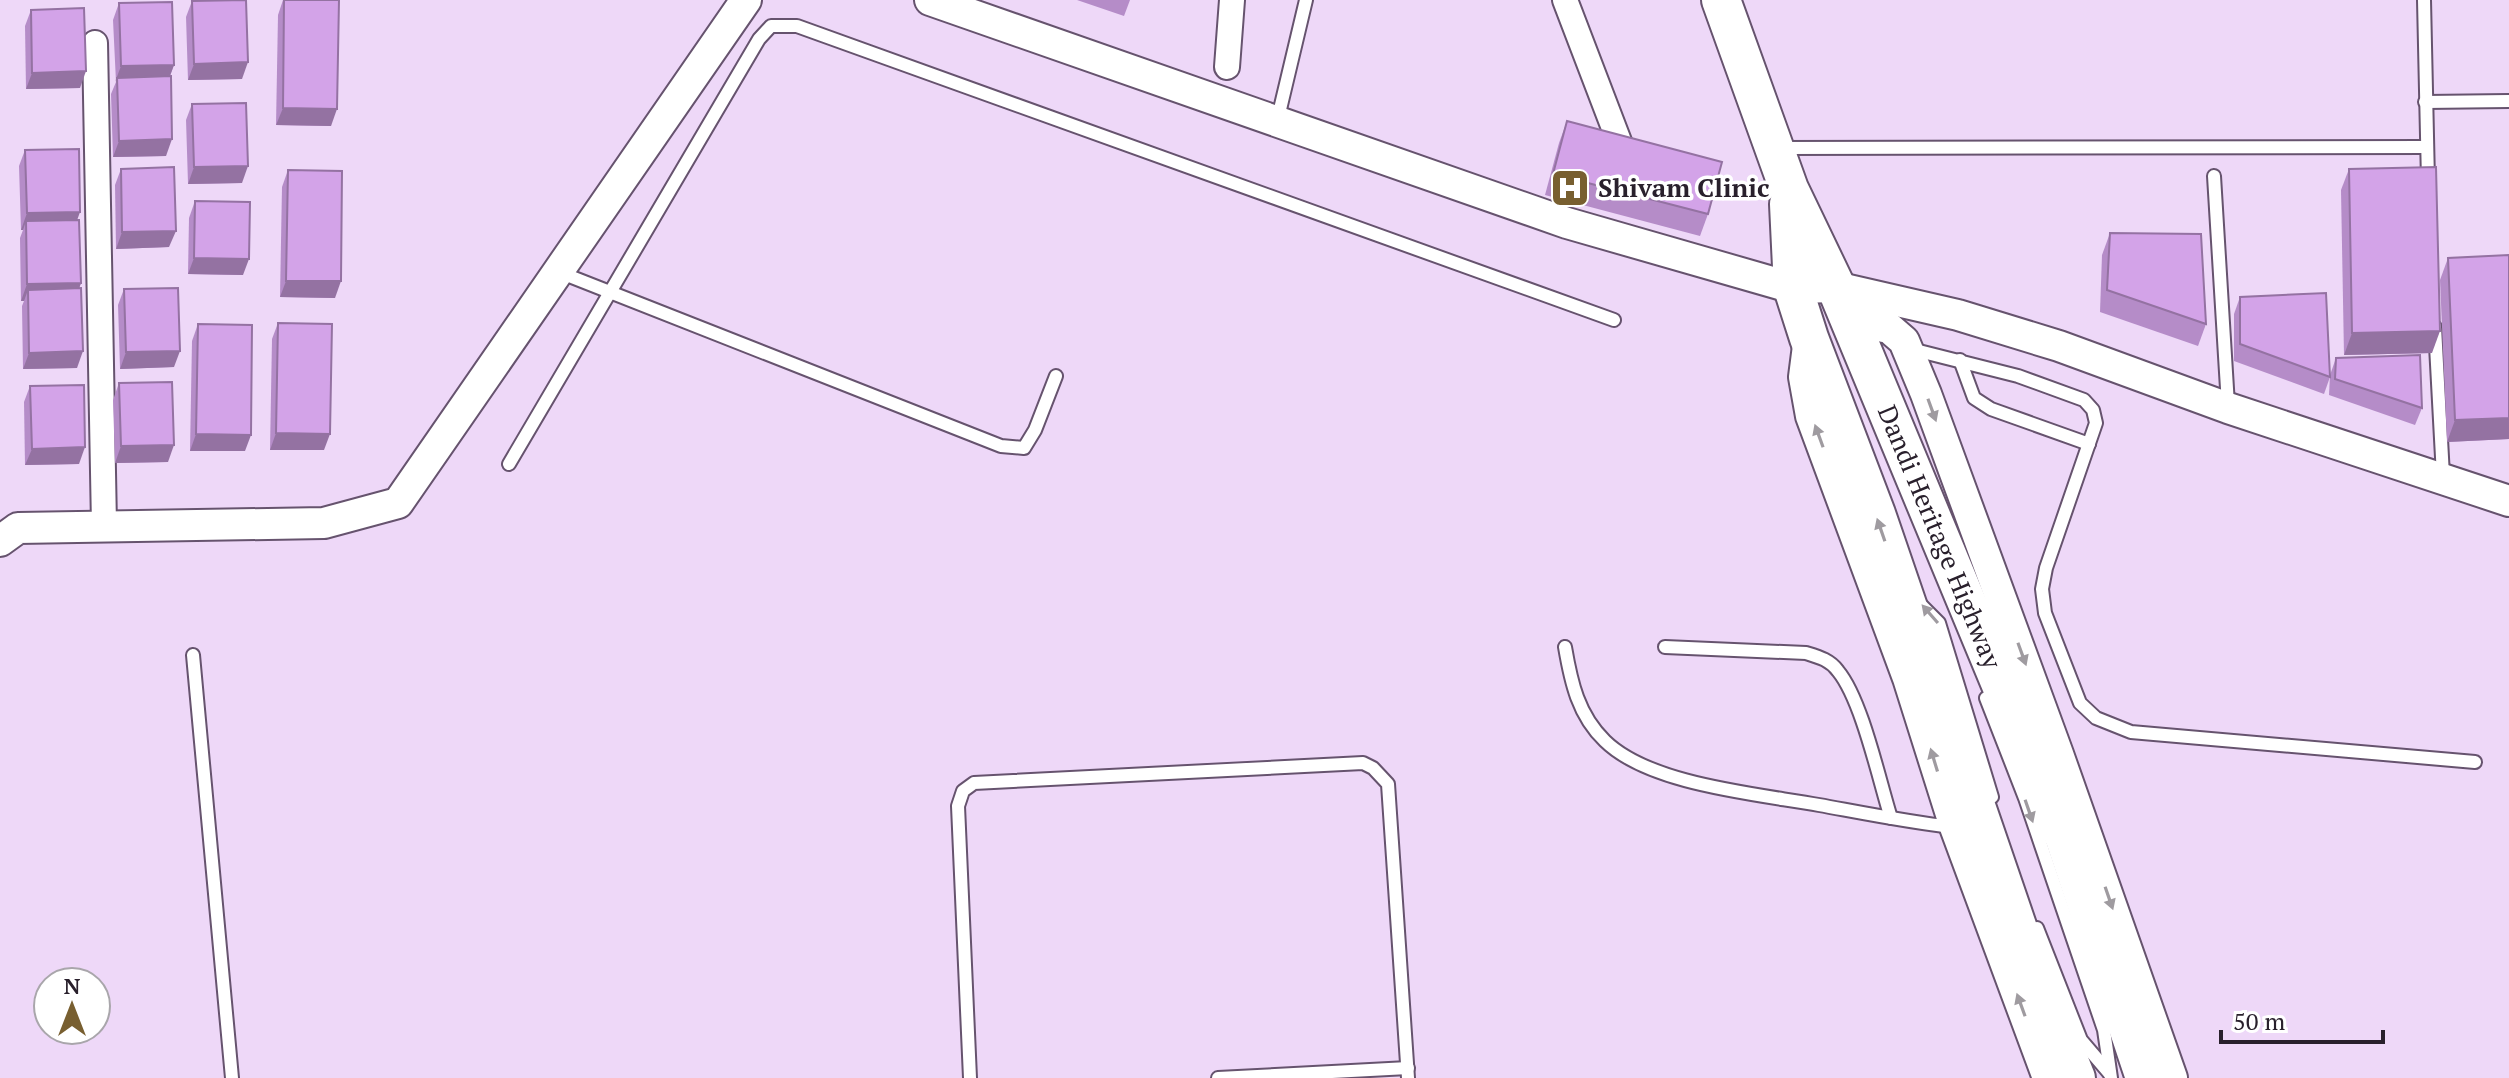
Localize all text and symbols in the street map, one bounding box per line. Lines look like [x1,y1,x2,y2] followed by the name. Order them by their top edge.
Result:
[1549,167,1591,209] hospital icon: Shivam Clinic
[1598,170,1770,204] place label: Shivam Clinic
[1926,398,1939,422] one-way arrow
[1871,400,2011,674] street label: Dandi Heritage Highway
[1812,424,1825,448] one-way arrow
[1875,517,1887,541] one-way arrow
[1922,604,1939,624] one-way arrow
[2016,642,2028,666] one-way arrow
[1927,748,1940,772] one-way arrow
[2024,799,2036,823] one-way arrow
[2103,887,2116,911] one-way arrow
[32,966,112,1046] north arrow
[64,971,81,1000] text: N
[2014,993,2027,1017] one-way arrow
[2221,994,2383,1044] scale bar
[2233,1005,2285,1037] text: 50 m

